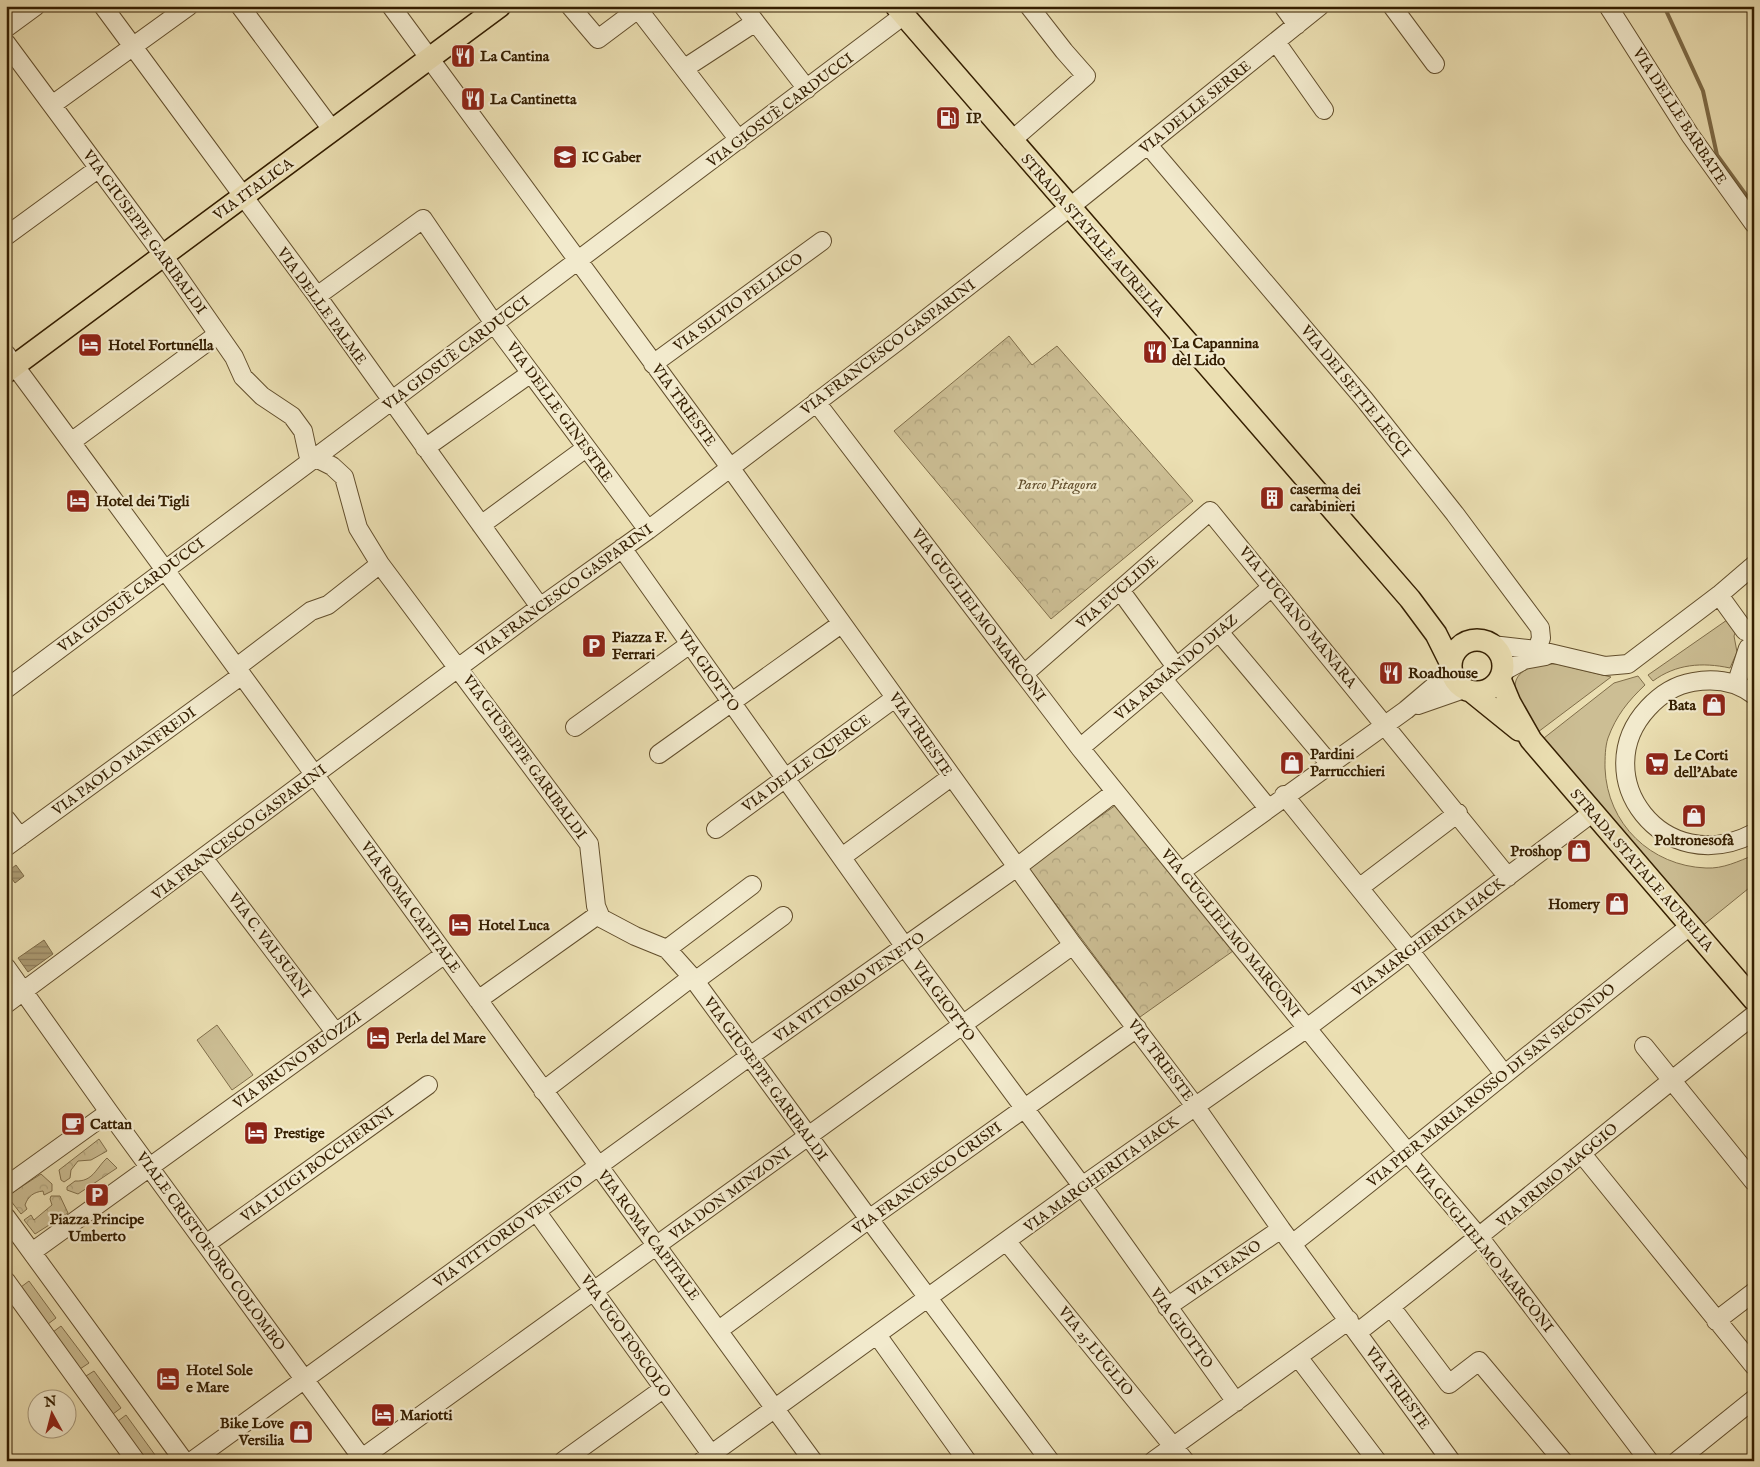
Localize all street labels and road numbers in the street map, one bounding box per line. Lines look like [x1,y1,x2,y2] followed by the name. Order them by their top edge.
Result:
[1628,43,1731,188] street label: VIA DELLE BARBATE
[702,49,858,172] street label: VIA GIOSUÈ CARDUCCI
[1135,57,1255,159] street label: VIA DELLE SERRE
[78,146,211,319] street label: VIA GIUSEPPE GARIBALDI
[1017,150,1169,321] street label: STRADA STATALE AURELIA
[209,153,298,225] street label: VIA ITALICA
[272,243,371,369] street label: VIA DELLE PALME
[669,249,807,356] street label: VIA SILVIO PELLICO
[796,275,980,420] street label: VIA FRANCESCO GASPARINI
[378,292,534,415] street label: VIA GIOSUÈ CARDUCCI
[1296,321,1415,462] street label: VIA DEI SETTE LECCI
[502,338,617,486] street label: VIA DELLE GINESTRE
[647,359,720,450] street label: VIA TRIESTE
[471,520,657,662] street label: VIA FRANCESCO GASPARINI
[907,524,1050,706] street label: VIA GUGLIELMO MARCONI
[53,534,209,657] street label: VIA GIOSUÈ CARDUCCI
[1234,542,1361,693] street label: VIA LUCIANO MANARA
[1072,552,1162,634] street label: VIA EUCLIDE
[1110,610,1242,725] street label: VIA ARMANDO DIAZ
[673,626,744,716] street label: VIA GIOTTO
[458,671,591,844] street label: VIA GIUSEPPE GARIBALDI
[884,688,956,780] street label: VIA TRIESTE
[48,702,200,821] street label: VIA PAOLO MANFREDI
[737,710,874,817] street label: VIA DELLE QUERCE
[147,760,331,905] street label: VIA FRANCESCO GASPARINI
[1566,785,1718,956] street label: STRADA STATALE AURELIA
[356,837,465,977] street label: VIA ROMA CAPITALE
[1156,844,1305,1022] street label: VIA GUGLIELMO MARCONI
[1347,874,1509,1002] street label: VIA MARGHERITA HACK
[224,888,315,1002] street label: VIA C. VALSUANI
[769,928,929,1048] street label: VIA VITTORIO VENETO
[907,957,979,1045] street label: VIA GIOTTO
[1363,979,1619,1192] street label: VIA PIER MARIA ROSSO DI SAN SECONDO
[699,993,832,1166] street label: VIA GIUSEPPE GARIBALDI
[229,1007,365,1114] street label: VIA BRUNO BUOZZI
[1123,1015,1198,1105] street label: VIA TRIESTE
[236,1102,398,1227] street label: VIA LUIGI BOCCHERINI
[1020,1112,1182,1237] street label: VIA MARGHERITA HACK
[848,1117,1006,1240] street label: VIA FRANCESCO CRISPI
[1492,1119,1622,1232] street label: VIA PRIMO MAGGIO
[665,1143,795,1245] street label: VIA DON MINZONI
[131,1147,289,1354] street label: VIALE CRISTOFORO COLOMBO
[1409,1159,1558,1337] street label: VIA GUGLIELMO MARCONI
[593,1166,704,1304] street label: VIA ROMA CAPITALE
[429,1171,587,1293] street label: VIA VITTORIO VENETO
[1183,1236,1265,1302] street label: VIA TEANO
[575,1270,675,1401] street label: VIA UGO FOSCOLO
[1145,1284,1217,1372] street label: VIA GIOTTO
[1053,1302,1137,1400] street label: VIA 25 LUGLIO
[1361,1342,1434,1433] street label: VIA TRIESTE

